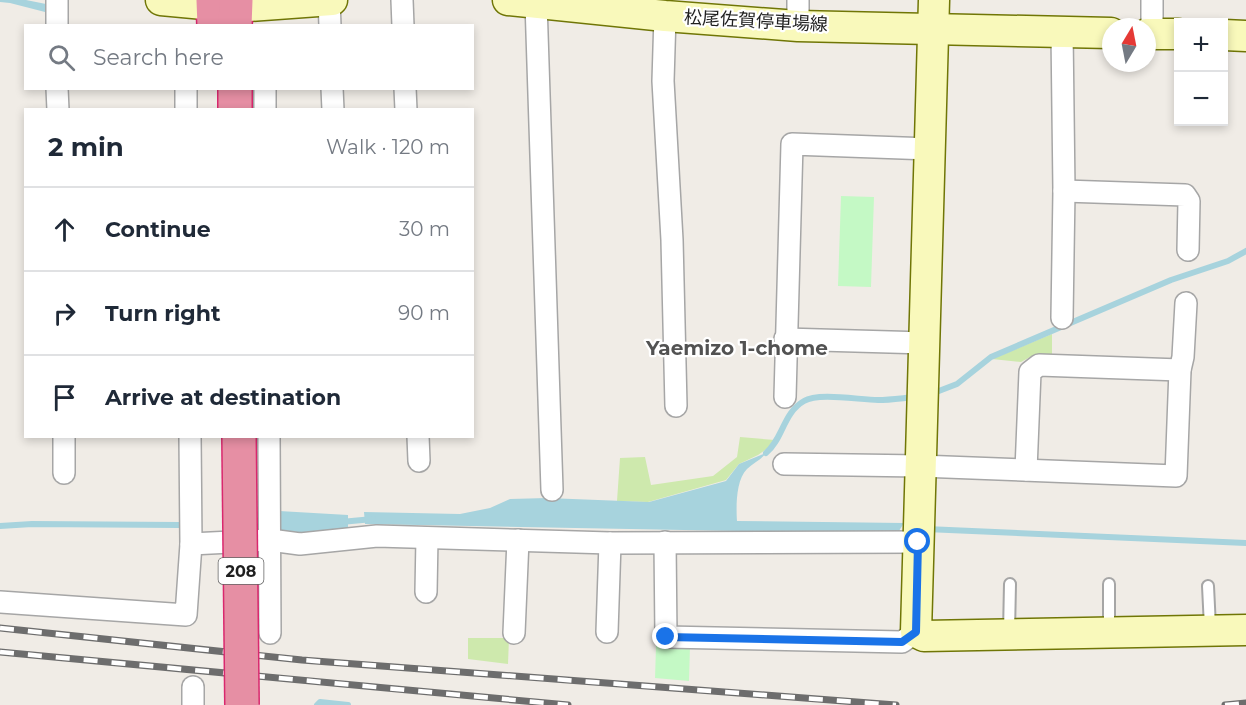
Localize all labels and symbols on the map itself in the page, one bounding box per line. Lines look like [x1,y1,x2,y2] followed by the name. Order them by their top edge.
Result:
[684,6,828,36] street label: 松尾佐賀停車場線
[1102,18,1156,72] north arrow
[645,336,828,360] district label: Yaemizo 1-chome
[904,528,930,554] route start
[218,558,264,584] road number: 208
[652,623,678,649] route end

